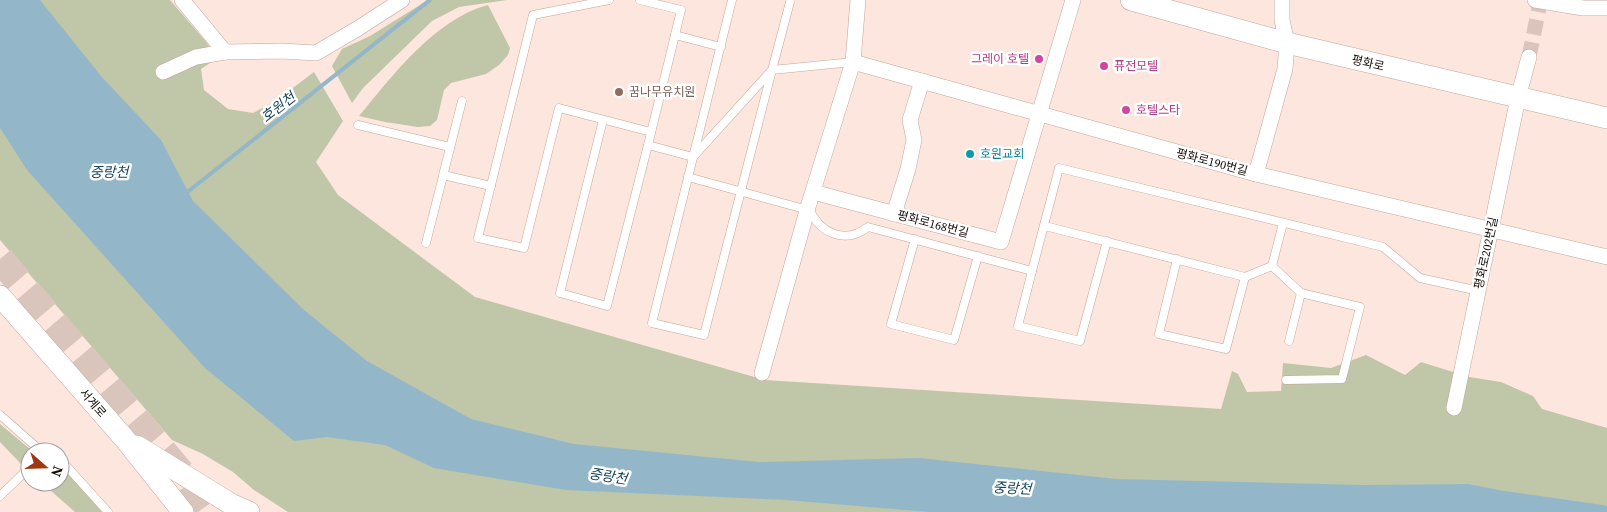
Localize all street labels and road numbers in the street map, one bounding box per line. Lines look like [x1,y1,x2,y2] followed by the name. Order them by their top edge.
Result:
[1350,51,1386,75] street label: 평화로
[1175,145,1249,179] street label: 평화로190번길
[896,207,970,241] street label: 평화로168번길
[1471,216,1501,290] street label: 평화로202번길
[76,385,110,421] street label: 서계로

